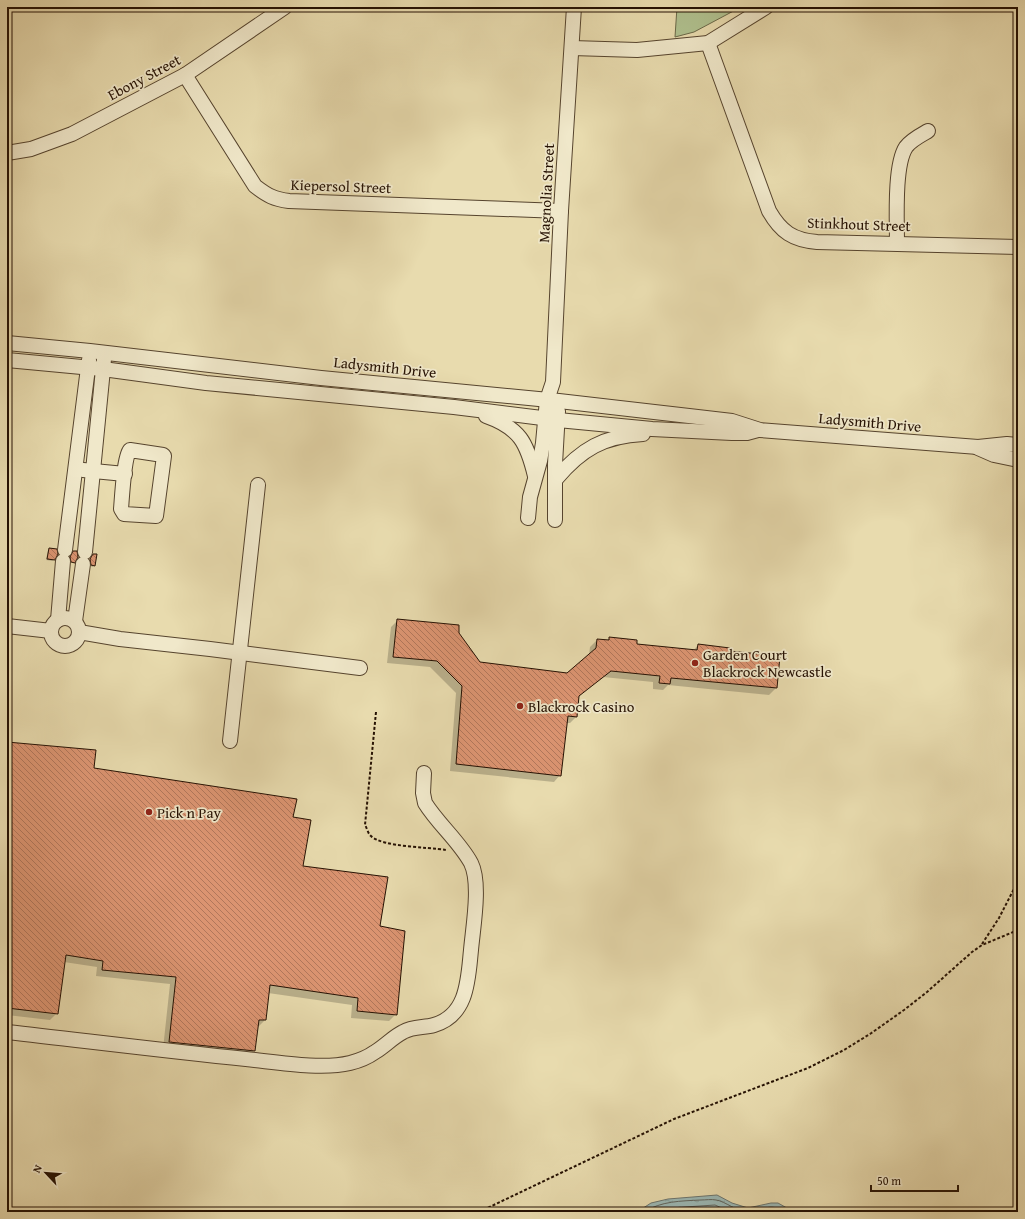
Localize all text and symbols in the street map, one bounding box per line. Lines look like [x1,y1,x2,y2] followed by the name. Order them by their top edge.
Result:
[104,49,185,105] street label: Ebony Street
[533,142,559,243] street label: Magnolia Street
[290,174,392,198] street label: Kiepersol Street
[807,212,912,236] street label: Stinkhout Street
[333,351,437,383] street label: Ladysmith Drive
[818,407,922,437] street label: Ladysmith Drive
[703,644,832,682] place label: Garden Court Blackrock Newcastle
[690,658,700,668] marker: Garden Court Blackrock Newcastle
[528,696,635,717] place label: Blackrock Casino
[515,701,525,711] marker: Blackrock Casino
[157,802,221,823] place label: Pick n Pay
[144,807,154,817] marker: Pick n Pay
[26,1153,66,1193] north arrow
[28,1161,46,1175] text: N
[871,1167,958,1193] scale bar
[877,1172,901,1189] text: 50 m

